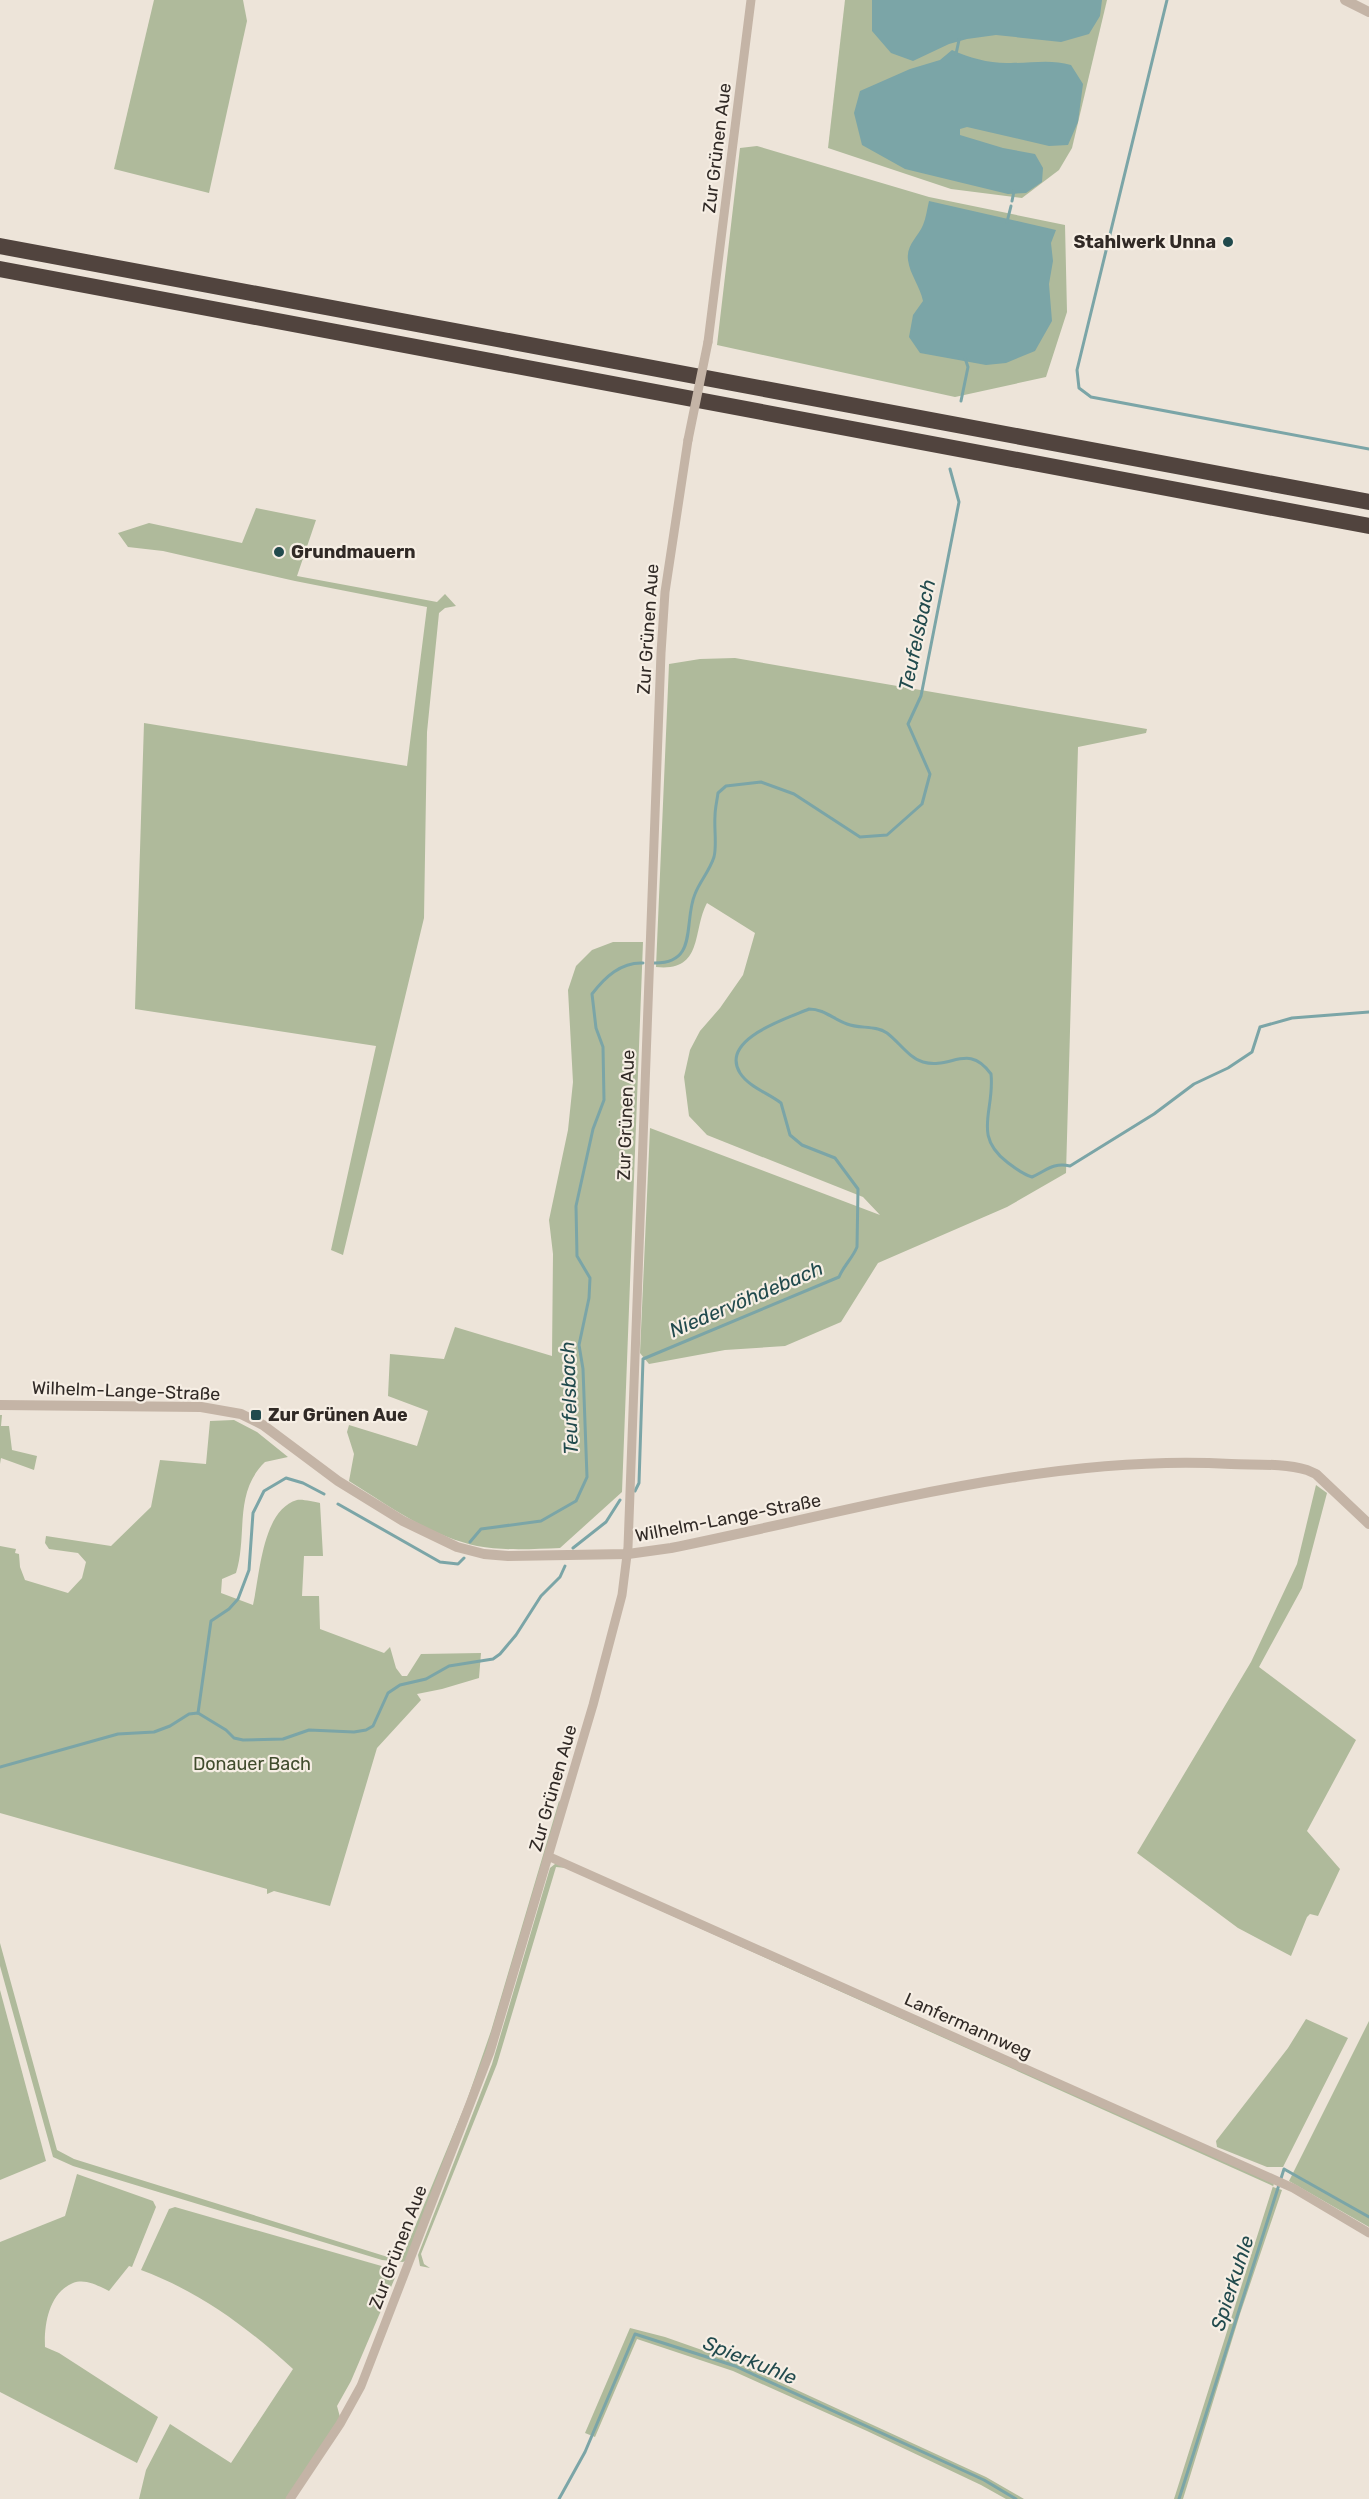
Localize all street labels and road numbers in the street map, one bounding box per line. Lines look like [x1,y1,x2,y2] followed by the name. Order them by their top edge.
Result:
[698,82,736,214] street label: Zur Grünen Aue
[632,563,664,695] street label: Zur Grünen Aue
[613,1049,639,1181] street label: Zur Grünen Aue
[31,1377,221,1405] street label: Wilhelm-Lange-Straße
[633,1489,823,1547] street label: Wilhelm-Lange-Straße
[524,1722,582,1854] street label: Zur Grünen Aue
[901,1988,1035,2064] street label: Lanfermannweg
[364,2182,432,2312] street label: Zur Grünen Aue

